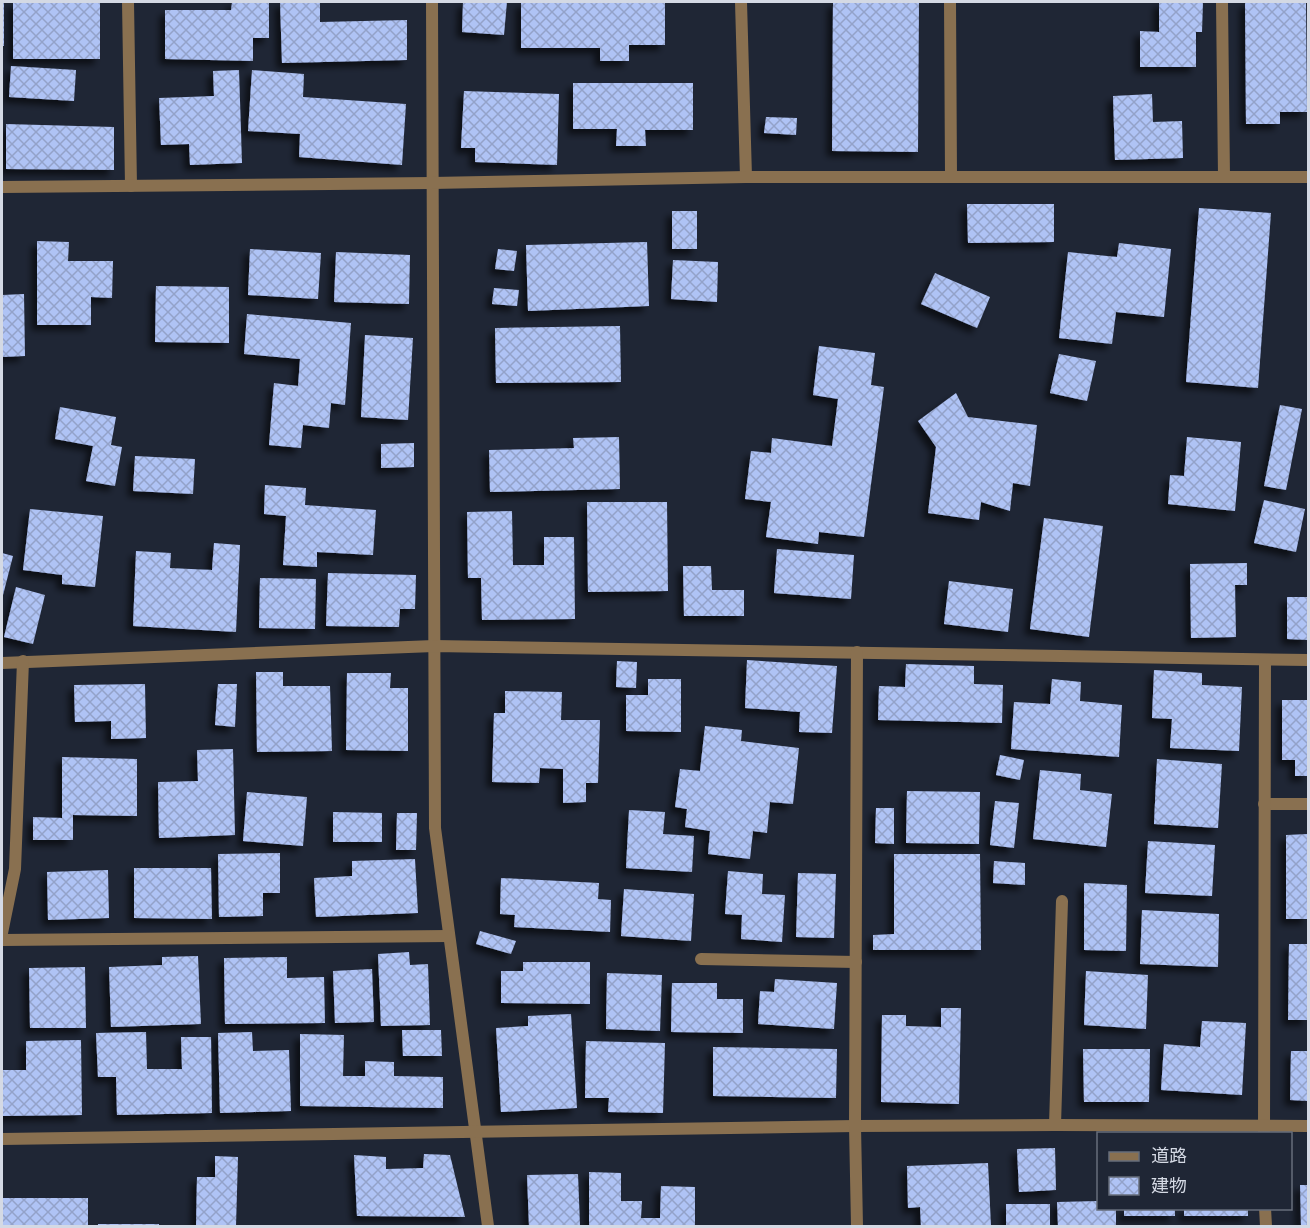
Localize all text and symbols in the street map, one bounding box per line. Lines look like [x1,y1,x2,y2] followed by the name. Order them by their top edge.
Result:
[1097,1132,1292,1210] legend
[1151,1144,1187,1167] text: 道路
[1151,1174,1187,1197] text: 建物

